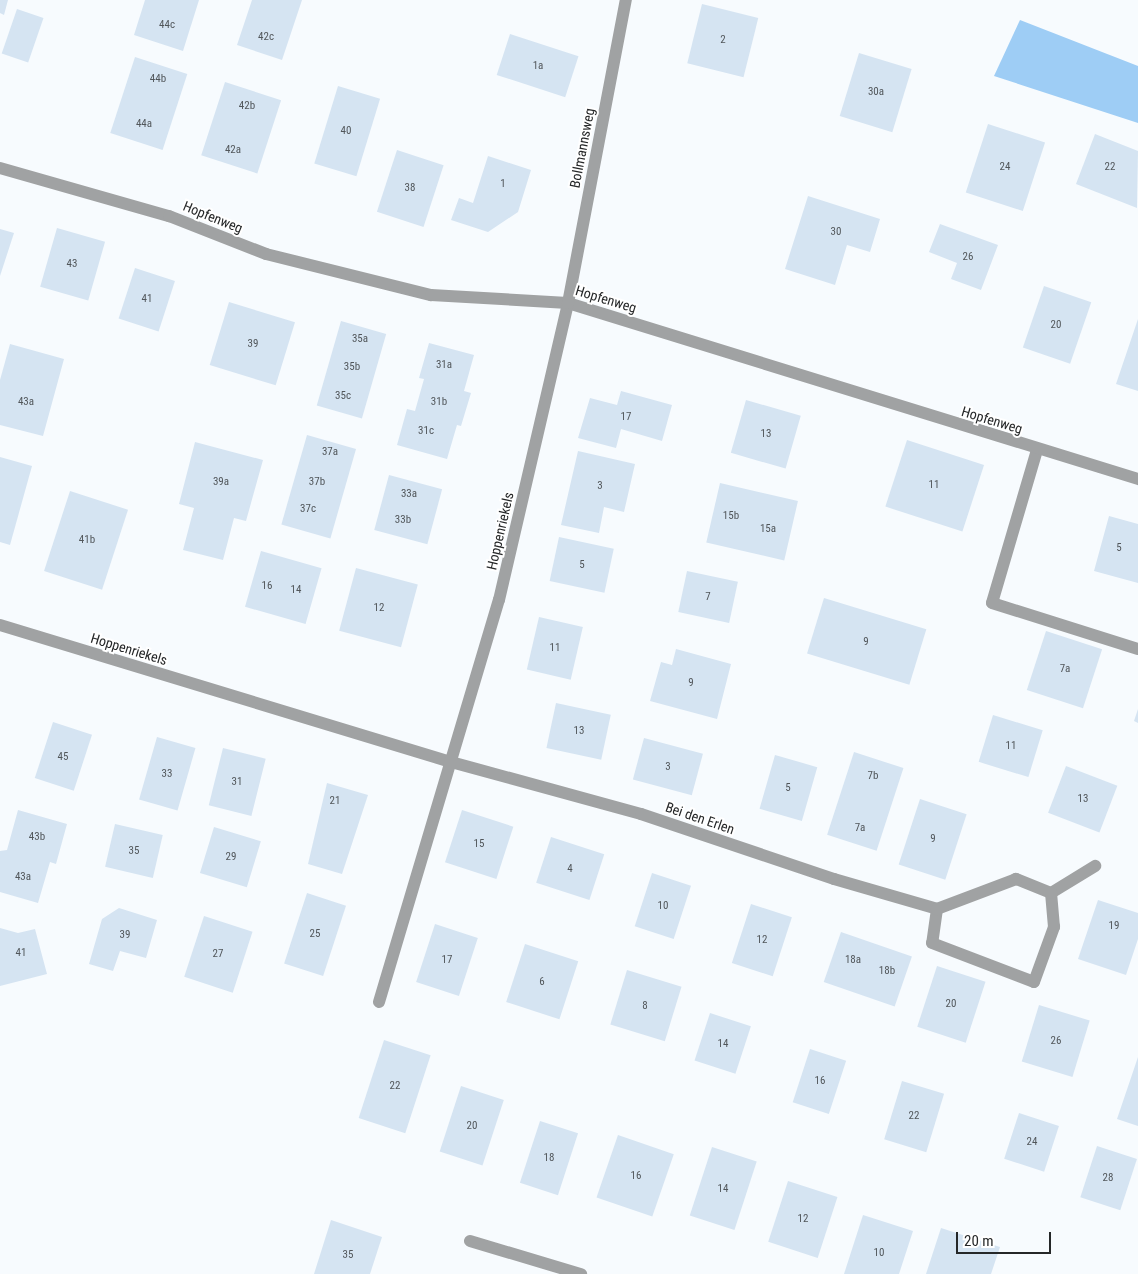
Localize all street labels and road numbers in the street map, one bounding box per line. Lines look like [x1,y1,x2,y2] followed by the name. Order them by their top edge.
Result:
[566,107,598,189] street label: Bollmannsweg
[181,197,245,237] street label: Hopfenweg
[574,282,638,316] street label: Hopfenweg
[960,403,1024,437] street label: Hopfenweg
[483,491,517,571] street label: Hoppenriekels
[89,629,169,669] street label: Hoppenriekels
[663,798,737,838] street label: Bei den Erlen

